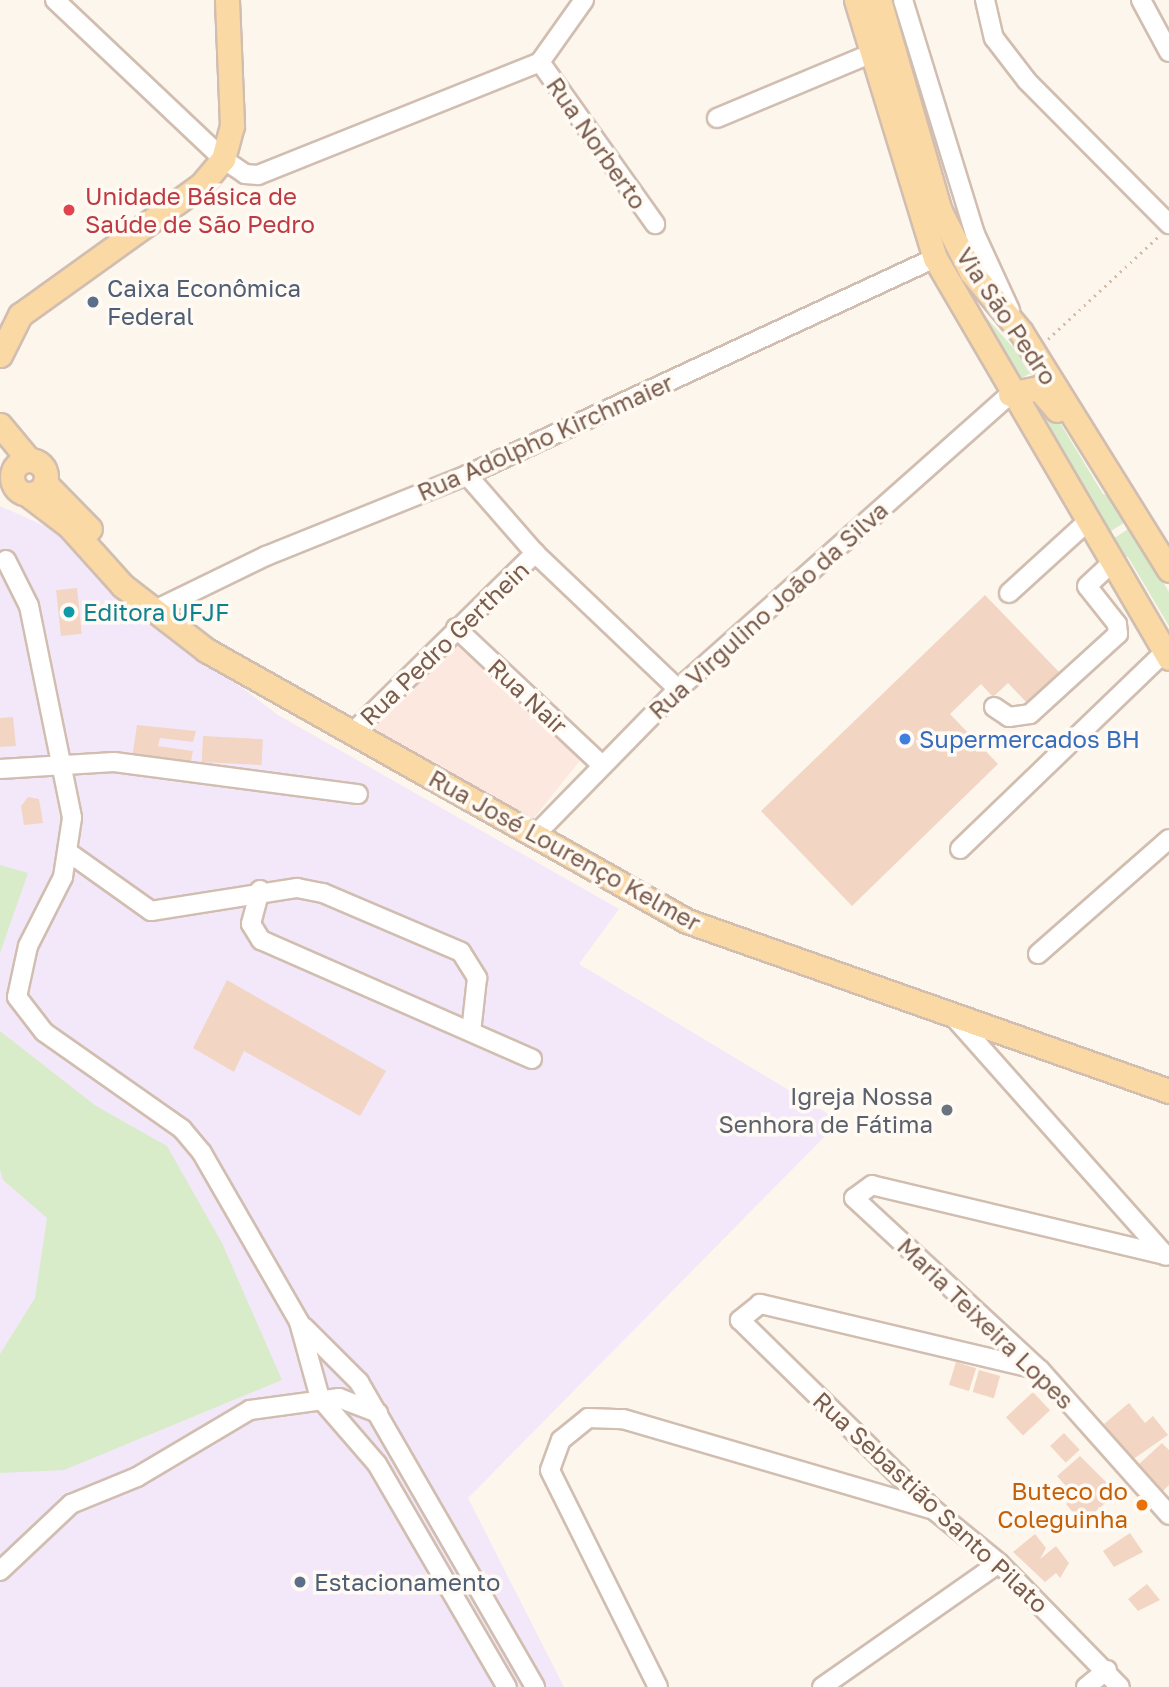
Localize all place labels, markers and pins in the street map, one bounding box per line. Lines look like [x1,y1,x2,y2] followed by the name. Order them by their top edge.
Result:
[85,182,315,238] place label: Unidade Básica de Saúde de São Pedro
[59,200,79,220] marker: Unidade Básica de Saúde de São Pedro
[107,274,301,330] place label: Caixa Econômica Federal
[85,294,101,310] marker: Caixa Econômica Federal
[83,598,229,626] place label: Editora UFJF
[61,604,77,620] marker: Editora UFJF
[919,725,1140,753] place label: Supermercados BH
[897,731,913,747] marker: Supermercados BH
[718,1082,933,1138] place label: Igreja Nossa Senhora de Fátima
[939,1102,955,1118] marker: Igreja Nossa Senhora de Fátima
[997,1477,1128,1533] place label: Buteco do Coleguinha
[1134,1497,1150,1513] marker: Buteco do Coleguinha
[314,1568,500,1596] place label: Estacionamento
[292,1574,308,1590] marker: Estacionamento

